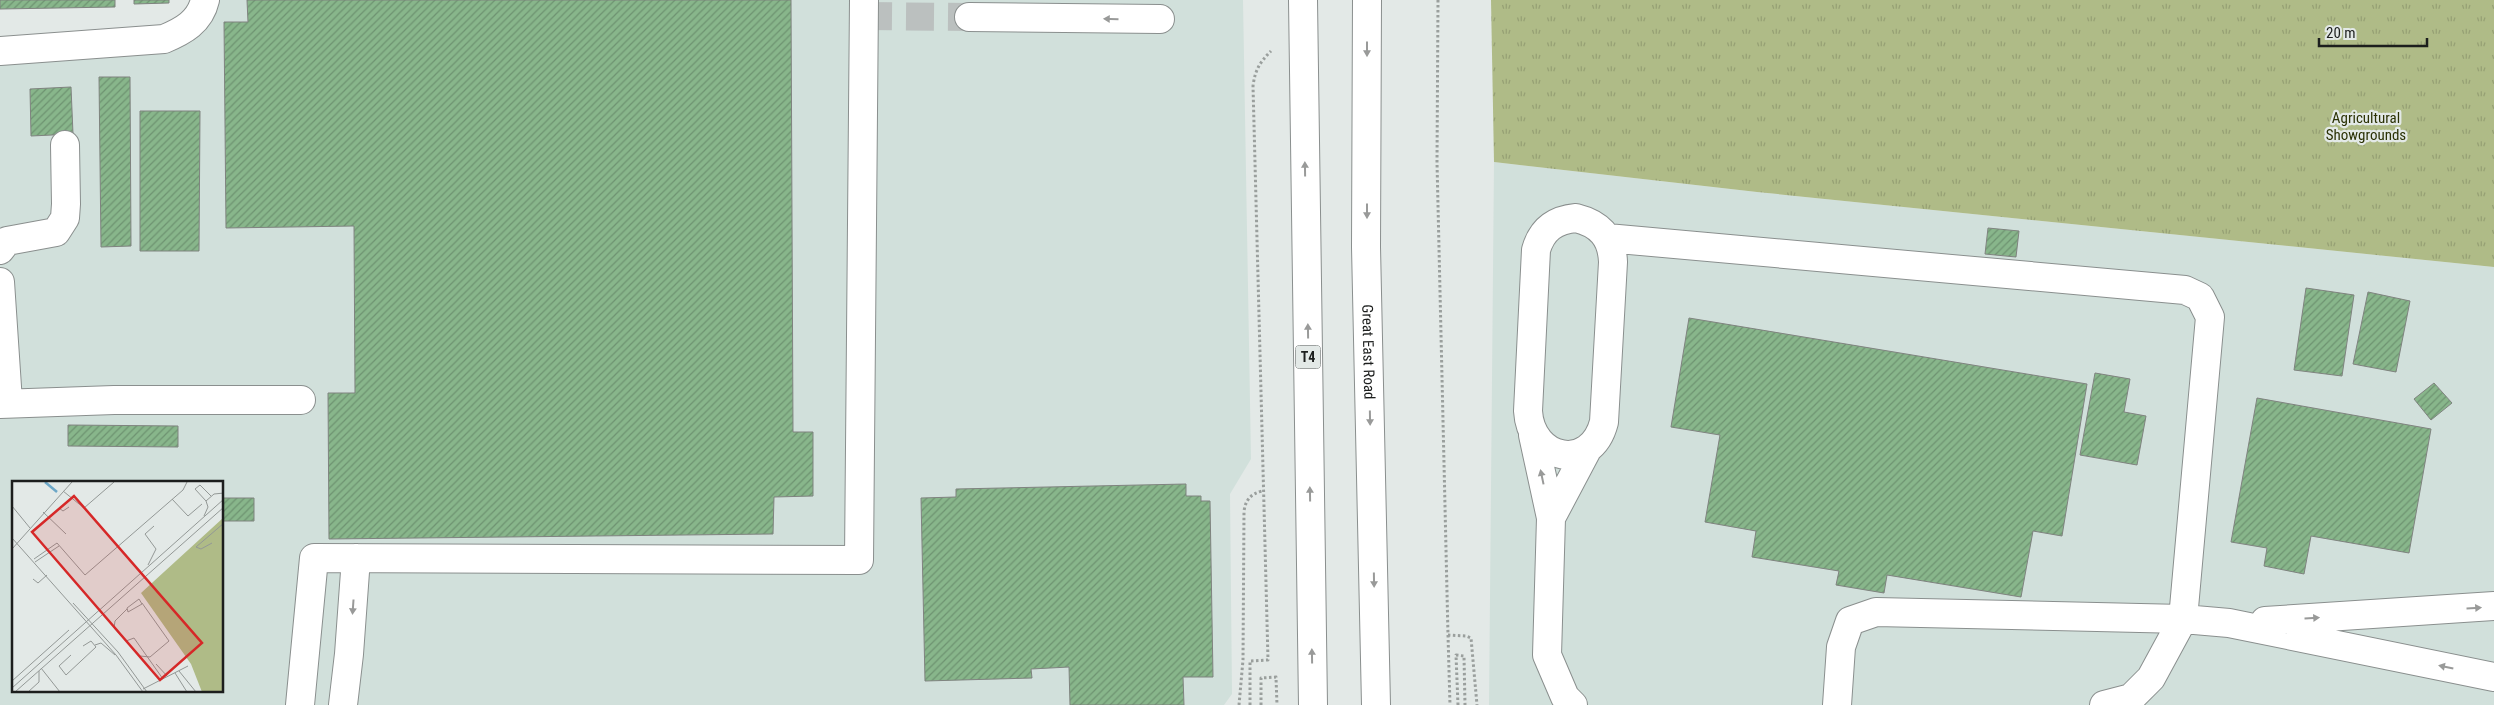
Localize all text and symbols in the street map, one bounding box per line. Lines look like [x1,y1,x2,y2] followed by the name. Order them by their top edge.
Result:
[1103,15,1119,23] one-way arrow
[2319,15,2426,47] scale bar
[2326,24,2356,42] text: 20 m
[1363,41,1371,57] one-way arrow
[2326,109,2406,144] park label: Agricultural Showgrounds
[1301,161,1309,177] one-way arrow
[1363,203,1371,219] one-way arrow
[1358,304,1378,400] street label: Great East Road
[1304,323,1312,339] one-way arrow
[1296,346,1320,368] road number: T4
[1366,410,1374,426] one-way arrow
[1538,469,1546,484] one-way arrow
[12,481,224,692] inset map
[1306,486,1314,502] one-way arrow
[1370,573,1378,589] one-way arrow
[348,599,356,615] one-way arrow
[2467,603,2483,611] one-way arrow
[2304,613,2320,621] one-way arrow
[1308,648,1316,664] one-way arrow
[2438,663,2454,671] one-way arrow

